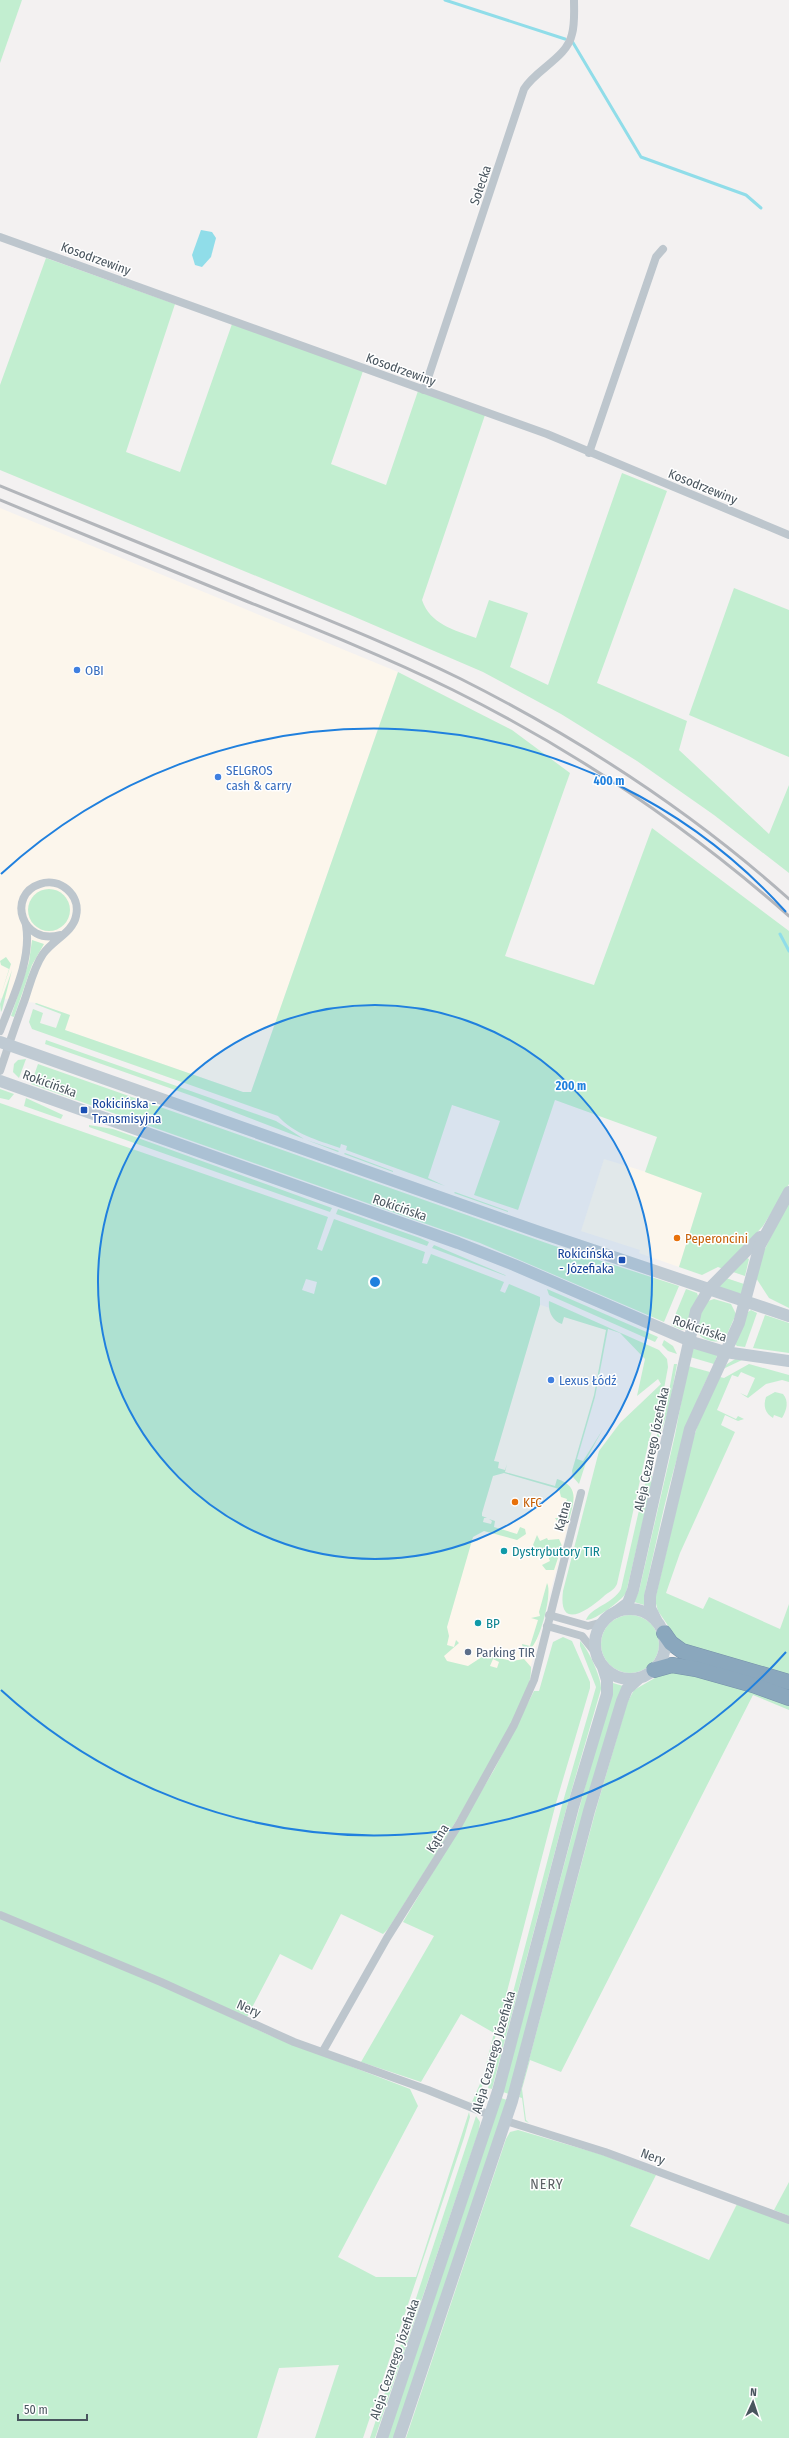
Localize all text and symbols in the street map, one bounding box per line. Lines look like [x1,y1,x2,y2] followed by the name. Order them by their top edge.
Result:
[467,163,494,207] street label: Sołecka
[59,239,133,278] street label: Kosodrzewiny
[364,350,438,389] street label: Kosodrzewiny
[666,466,740,507] street label: Kosodrzewiny
[85,663,104,678] place label: OBI
[72,665,82,675] marker: OBI
[226,763,292,793] place label: SELGROS cash & carry
[213,772,223,782] marker: SELGROS cash & carry
[594,774,624,788] text: 400 m
[21,1067,79,1100] street label: Rokicińska
[555,1079,586,1093] text: 200 m
[92,1096,161,1126] place label: Rokicińska - Transmisyjna
[79,1105,89,1115] marker: Rokicińska - Transmisyjna
[371,1191,429,1224] street label: Rokicińska
[685,1231,748,1246] place label: Peperoncini
[672,1233,682,1243] marker: Peperoncini
[557,1246,614,1276] place label: Rokicińska - Józefiaka
[617,1255,627,1265] marker: Rokicińska - Józefiaka
[368,1275,382,1289] centre of rings
[671,1312,729,1345] street label: Rokicińska
[559,1373,616,1388] place label: Lexus Łódź
[546,1375,556,1385] marker: Lexus Łódź
[631,1385,672,1513] street label: Aleja Cezarego Józefiaka
[523,1495,542,1510] place label: KFC
[510,1497,520,1507] marker: KFC
[551,1499,574,1533] street label: Kątna
[512,1544,600,1559] place label: Dystrybutory TIR
[499,1546,509,1556] marker: Dystrybutory TIR
[486,1616,500,1631] place label: BP
[473,1618,483,1628] marker: BP
[476,1645,535,1660] place label: Parking TIR
[463,1647,473,1657] marker: Parking TIR
[423,1821,452,1855] street label: Kątna
[469,1989,518,2115] street label: Aleja Cezarego Józefiaka
[234,1997,263,2020] street label: Nery
[639,2145,667,2168] street label: Nery
[530,2176,564,2193] district label: NERY
[367,2297,422,2422] street label: Aleja Cezarego Józefiaka
[733,2382,773,2422] north arrow
[750,2386,757,2399] text: N
[18,2396,87,2422] scale bar
[24,2403,48,2417] text: 50 m

